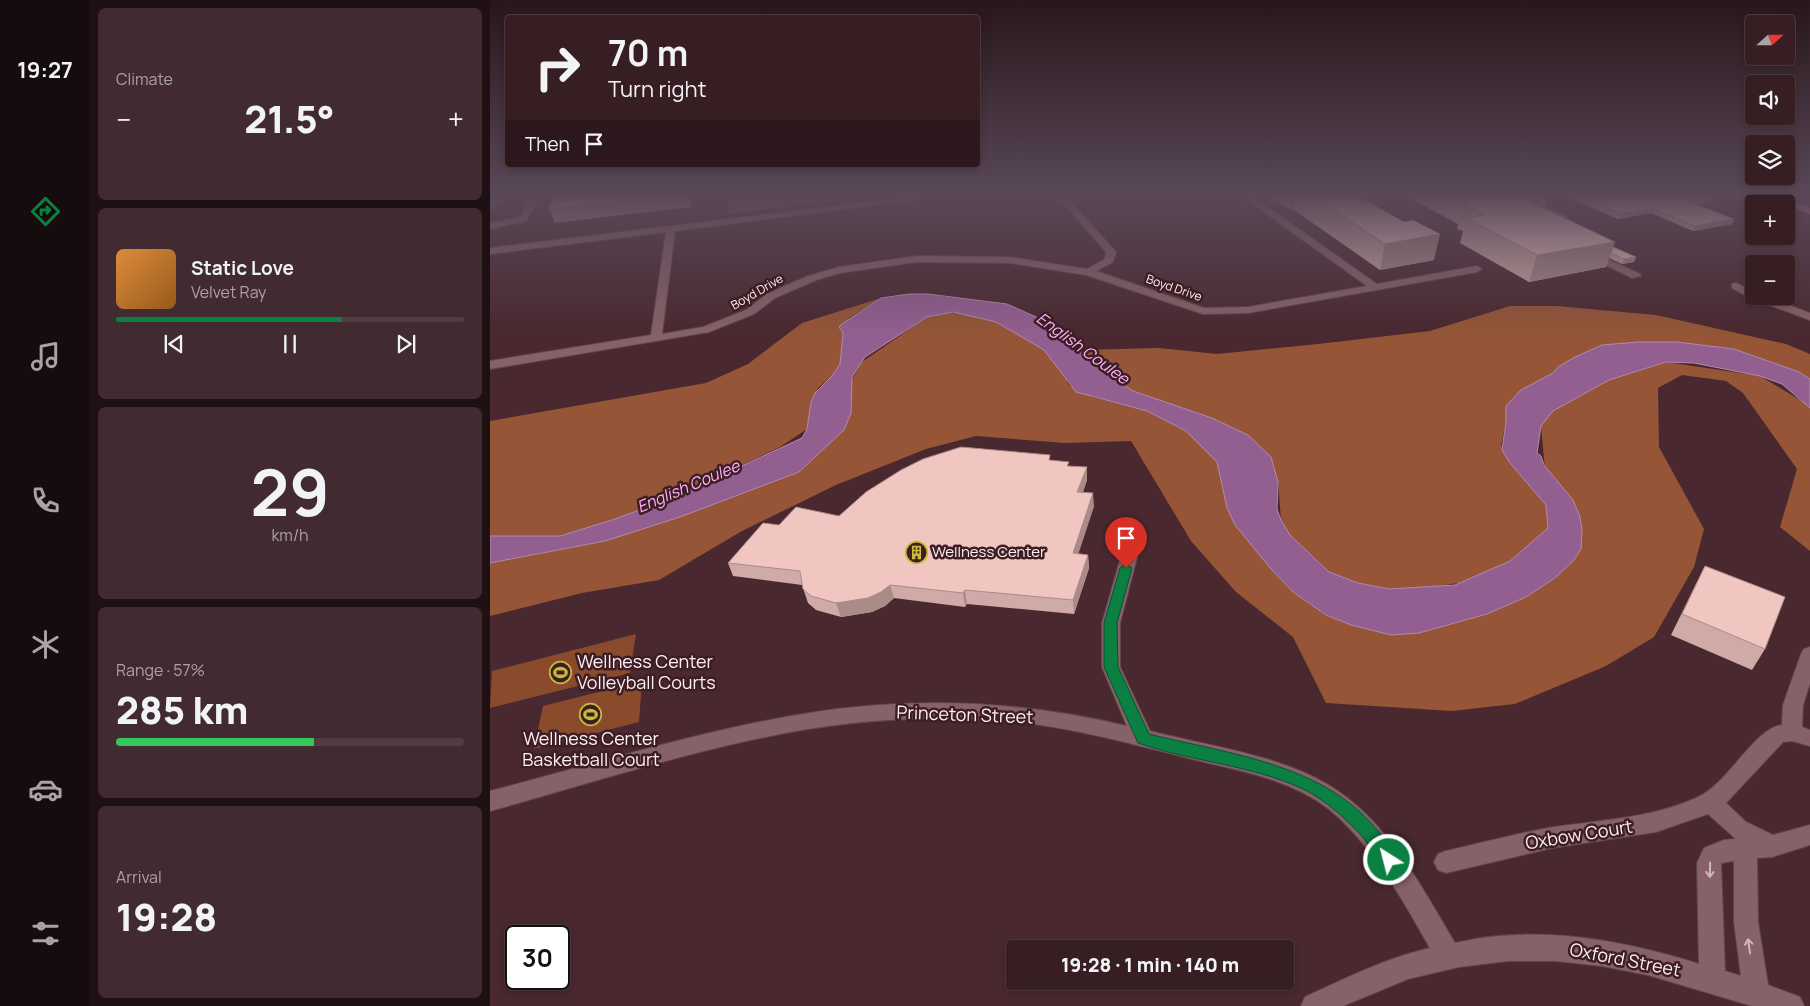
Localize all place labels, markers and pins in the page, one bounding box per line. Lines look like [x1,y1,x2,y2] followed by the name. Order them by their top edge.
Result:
[1105,517,1147,568] pin
[904,540,928,564] building icon: Wellness Center
[932,541,1046,562] place label: Wellness Center
[577,649,716,694] place label: Wellness Center Volleyball Courts
[549,660,573,684] sports icon: Wellness Center Volleyball Courts
[579,702,603,726] sports icon: Wellness Center Basketball Court
[522,726,660,771] place label: Wellness Center Basketball Court

